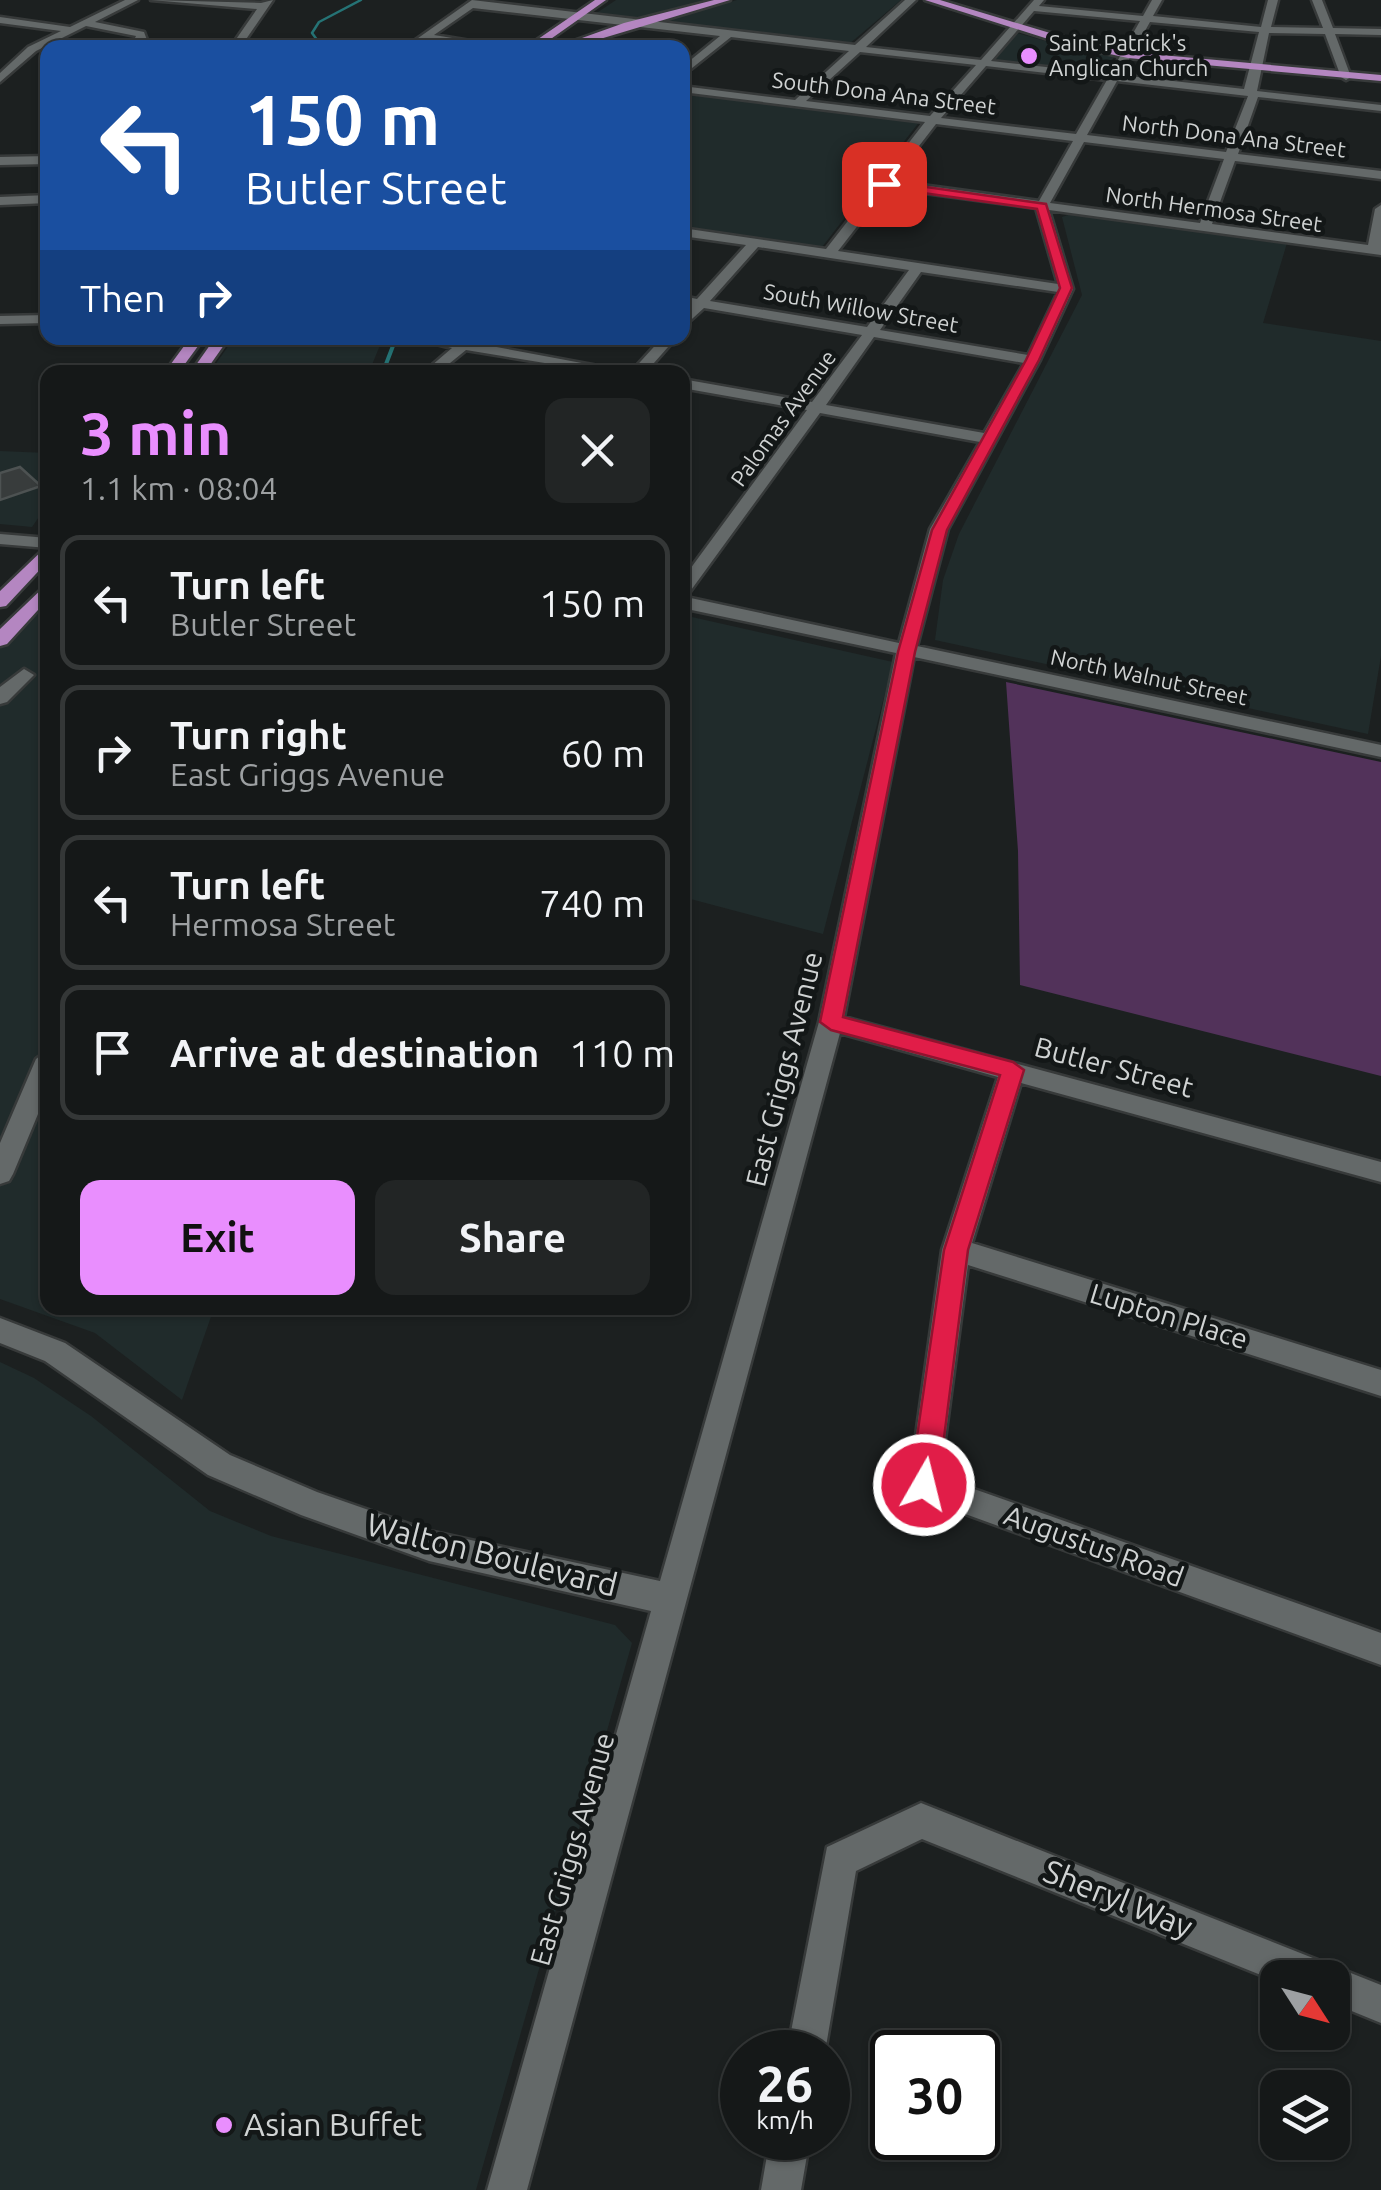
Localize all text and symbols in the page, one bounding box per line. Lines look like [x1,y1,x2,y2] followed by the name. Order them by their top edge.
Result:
[1049,30,1208,80] place label: Saint Patrick's Anglican Church
[1018,45,1040,67] marker: Saint Patrick's Anglican Church
[771,66,998,119] street label: South Dona Ana Street
[80,80,210,210] icon: left
[245,80,440,158] text: 150 m
[1121,109,1348,162] street label: North Dona Ana Street
[842,142,927,227] pin
[857,157,912,212] icon: arrive
[245,162,507,213] text: Butler Street
[1104,181,1324,236] street label: North Hermosa Street
[186,270,241,325] icon: right
[80,277,166,319] text: Then
[762,278,961,337] street label: South Willow Street
[725,345,840,491] street label: Palomas Avenue
[545,398,650,503] button: close
[80,399,232,466] text: 3 min
[80,470,278,506] text: 1.1 km · 08:04
[170,564,325,606] text: Turn left
[85,575,140,630] icon: left
[539,582,645,624] text: 150 m
[170,606,356,642] text: Butler Street
[1048,643,1250,710] street label: North Walnut Street
[170,714,347,756] text: Turn right
[85,725,140,780] icon: right
[561,732,645,774] text: 60 m
[170,756,445,792] text: East Griggs Avenue
[170,864,325,906] text: Turn left
[85,875,140,930] icon: left
[539,882,645,924] text: 740 m
[170,906,395,942] text: Hermosa Street
[739,948,828,1189] street label: East Griggs Avenue
[85,1025,140,1080] icon: arrive
[1032,1030,1197,1103] street label: Butler Street
[170,1032,539,1074] text: Arrive at destination
[569,1032,675,1074] text: 110 m
[80,1180,355,1295] button: Exit
[375,1180,650,1295] button: Share
[1087,1277,1252,1354] street label: Lupton Place
[872,1433,976,1537] position arrow
[1000,1499,1188,1592] street label: Augustus Road
[363,1505,621,1603] street label: Walton Boulevard
[523,1729,620,1969] street label: East Griggs Avenue
[1039,1852,1198,1944] street label: Sheryl Way
[1260,1960,1350,2050] north arrow
[1260,1960,1350,2160] map controls
[870,2030,1000,2160] speed limit sign: 30
[757,2055,813,2111] text: 26
[1260,2070,1350,2160] button: layers
[244,2106,423,2142] place label: Asian Buffet
[756,2106,814,2134] text: km/h
[213,2114,235,2136] marker: Asian Buffet

